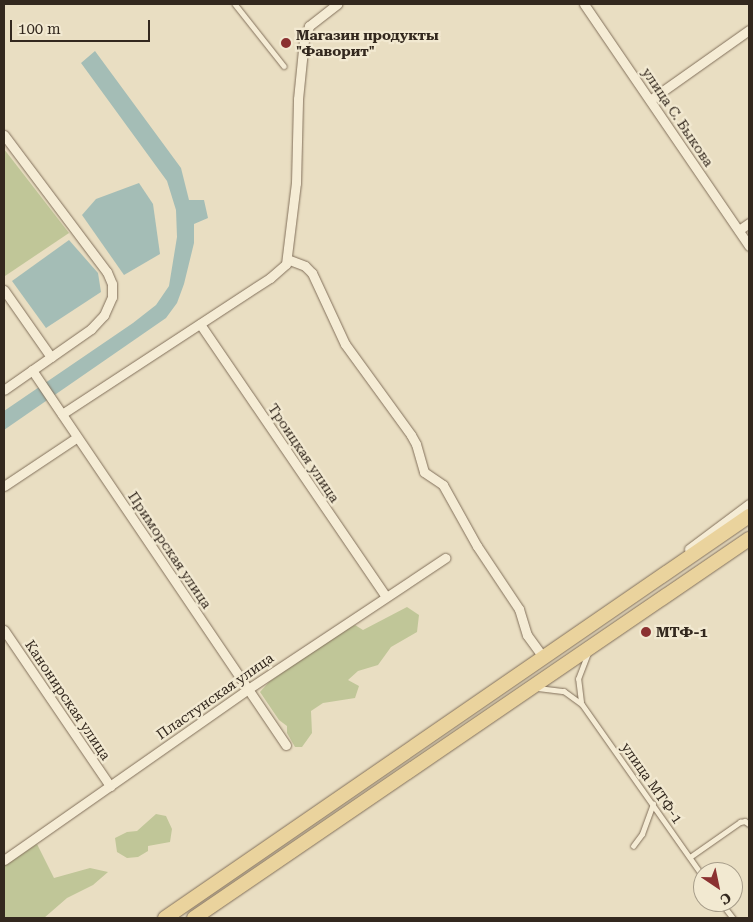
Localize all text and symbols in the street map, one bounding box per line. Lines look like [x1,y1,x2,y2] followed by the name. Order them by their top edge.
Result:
[12,10,152,42] scale bar
[18,20,61,38] text: 100 m
[296,27,439,59] place label: Магазин продукты "Фаворит"
[280,37,292,49] marker: Магазин продукты "Фаворит"
[639,64,717,170] street label: улица С. Быкова
[265,400,343,506] street label: Троицкая улица
[125,488,215,612] street label: Приморская улица
[656,624,708,640] place label: МТФ-1
[640,626,652,638] marker: МТФ-1
[22,637,114,763] street label: Канонирская улица
[153,649,277,743] street label: Пластунская улица
[618,739,686,827] street label: улица МТФ-1
[693,862,743,912] north arrow
[717,889,734,908] text: С

